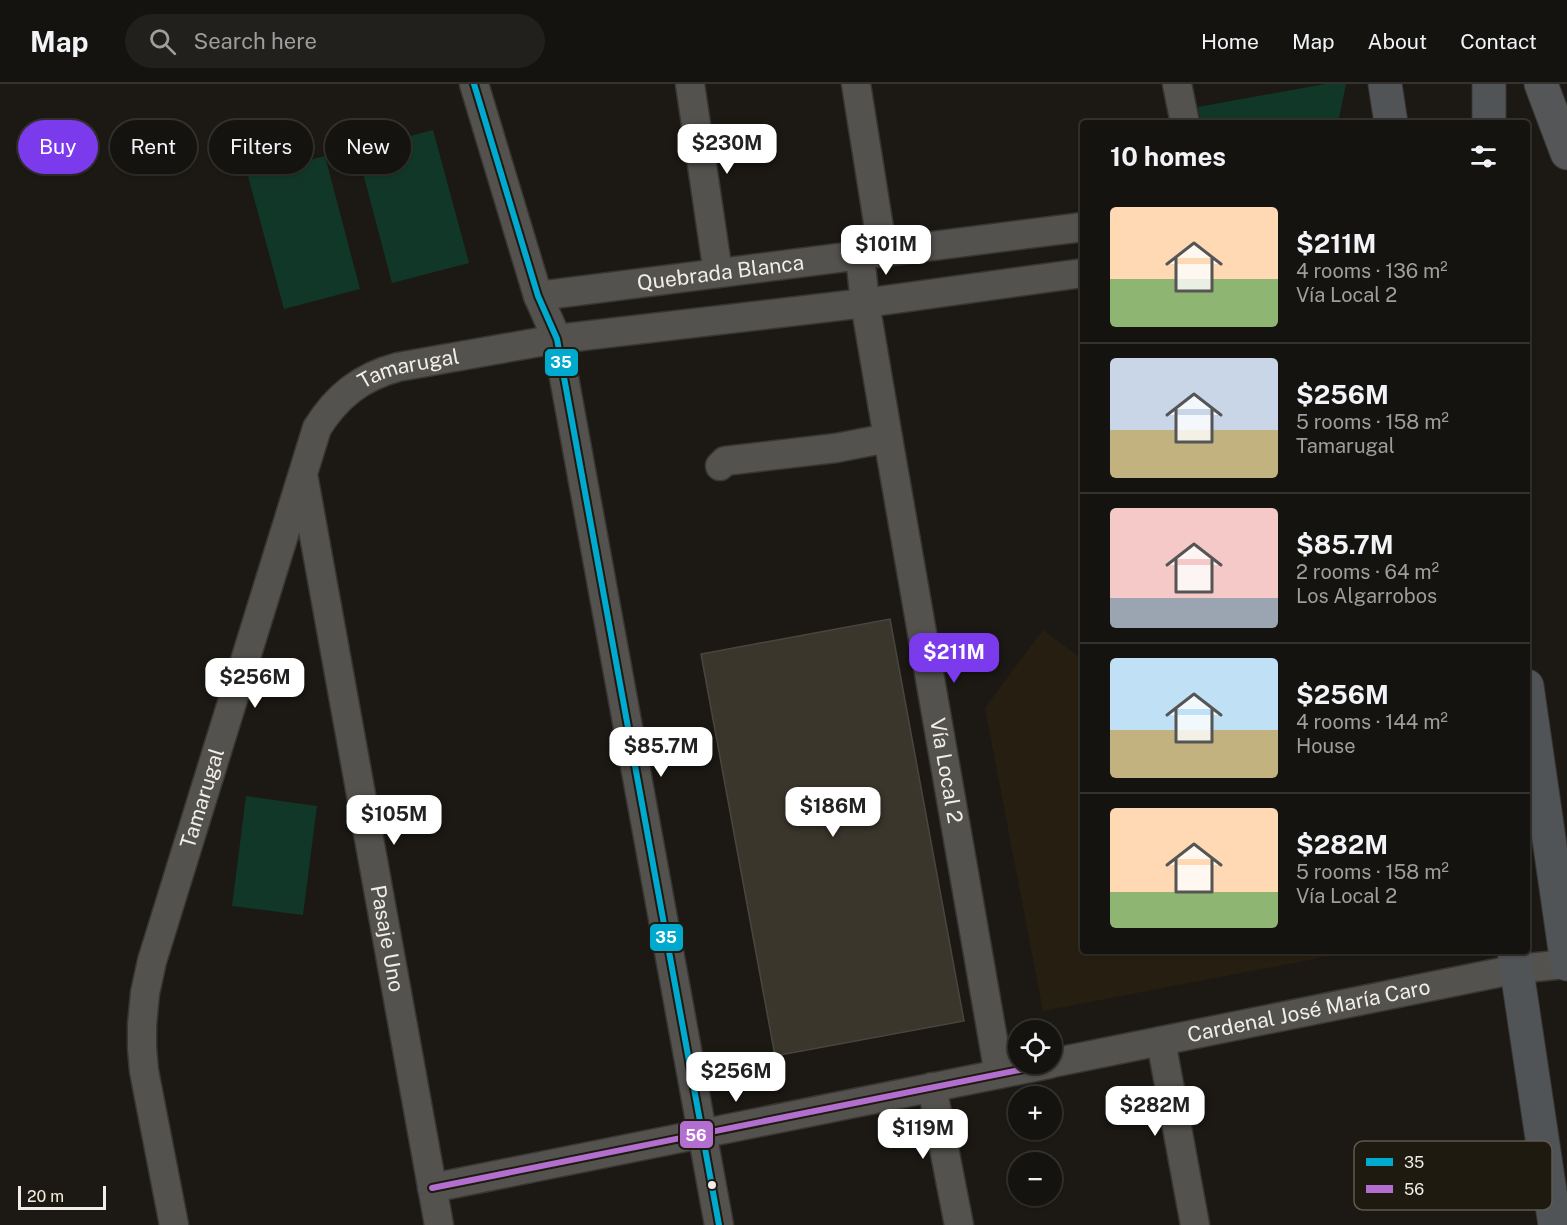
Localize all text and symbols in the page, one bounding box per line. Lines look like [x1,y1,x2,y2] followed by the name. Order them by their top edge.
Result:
[125,14,545,68] search box
[30,25,89,58] text: Map
[146,25,179,58] icon: search
[194,28,317,54] text: Search here
[1201,29,1259,54] text: Home
[1292,29,1335,54] text: Map
[1368,29,1427,54] text: About
[1460,29,1537,54] text: Contact
[18,120,98,174] chip: Buy
[110,120,197,174] chip: Rent
[209,120,313,174] chip: Filters
[325,120,411,174] chip: New
[685,124,769,175] pin: $230M
[692,131,762,155] text: $230M
[1467,140,1500,173] icon: filters
[1110,141,1226,172] text: 10 homes
[844,225,928,276] pin: $101M
[1296,228,1376,259] text: $211M
[1158,231,1230,303] icon: home
[855,232,917,256] text: $101M
[636,249,805,295] street label: Quebrada Blanca
[1296,259,1448,283] text: 4 rooms · 136 m²
[1296,283,1397,307] text: Vía Local 2
[353,343,461,394] street label: Tamarugal
[544,348,579,377] line badge: 35
[550,353,572,372] text: 35
[1296,379,1389,410] text: $256M
[1158,382,1230,454] icon: home
[1296,410,1449,434] text: 5 rooms · 158 m²
[1296,434,1395,458] text: Tamarugal
[1296,529,1394,560] text: $85.7M
[1158,532,1230,604] icon: home
[1296,560,1439,584] text: 2 rooms · 64 m²
[1296,584,1437,608] text: Los Algarrobos
[912,633,996,684] pin: $211M
[923,640,985,664] text: $211M
[213,658,297,709] pin: $256M
[219,665,291,689] text: $256M
[1296,679,1389,710] text: $256M
[1158,682,1230,754] icon: home
[1296,710,1448,734] text: 4 rooms · 144 m²
[925,716,968,825] street label: Vía Local 2
[612,727,710,778] pin: $85.7M
[623,734,699,758] text: $85.7M
[1296,734,1356,758] text: House
[175,745,229,852] street label: Tamarugal
[791,787,875,838] pin: $186M
[799,794,867,818] text: $186M
[352,795,436,846] pin: $105M
[361,802,427,826] text: $105M
[1296,829,1388,860] text: $282M
[1158,832,1230,904] icon: home
[1296,860,1449,884] text: 5 rooms · 158 m²
[366,883,410,994] street label: Pasaje Uno
[1296,884,1397,908] text: Vía Local 2
[649,923,684,952] line badge: 35
[655,928,677,947] text: 35
[1185,974,1432,1047] street label: Cardenal José María Caro
[1008,1020,1062,1206] map controls
[1008,1020,1062,1074] button: locate
[694,1052,778,1103] pin: $256M
[700,1059,772,1083] text: $256M
[1008,1086,1062,1140] button: +
[1113,1086,1197,1137] pin: $282M
[1120,1093,1190,1117] text: $282M
[881,1109,965,1160] pin: $119M
[892,1116,954,1140] text: $119M
[679,1120,714,1149] line badge: 56
[685,1126,707,1145] text: 56
[1354,1141,1552,1210] legend
[1008,1152,1062,1206] button: −
[1404,1153,1424,1172] text: 35
[706,1179,718,1191] unlabelled marker
[1404,1180,1424,1199] text: 56
[18,1183,106,1210] scale bar
[27,1187,64,1206] text: 20 m

